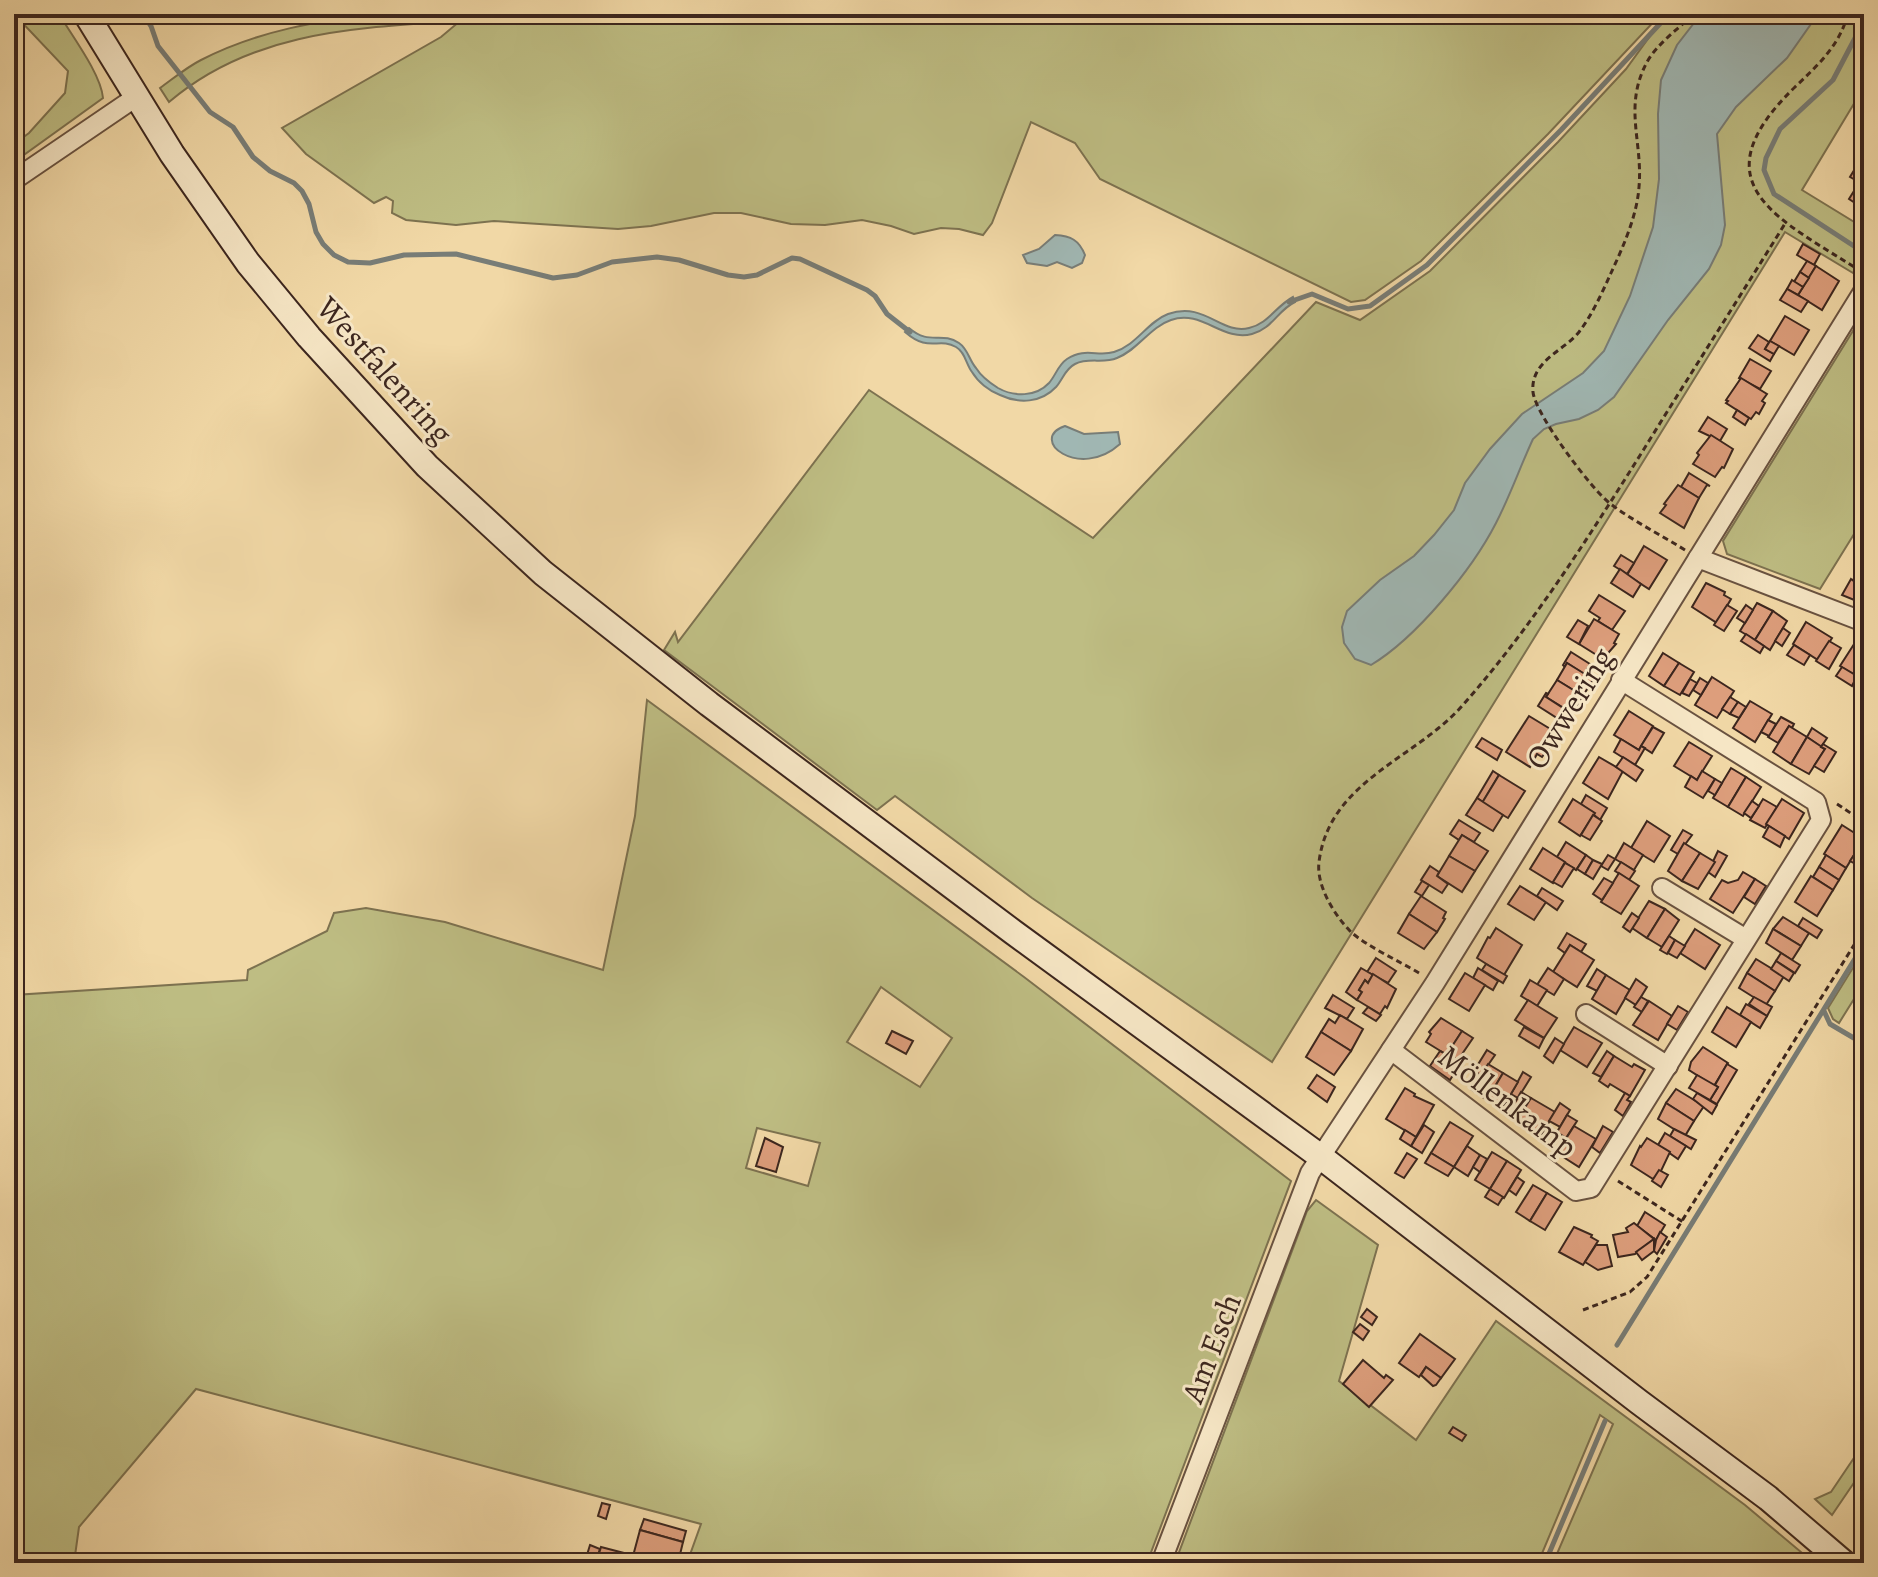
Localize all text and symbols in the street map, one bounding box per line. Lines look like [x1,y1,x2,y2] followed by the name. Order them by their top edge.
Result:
[306,286,463,453] street label: Westfalenring
[1514,639,1624,777] street label: Owwering
[1429,1034,1587,1168] street label: Möllenkamp
[1170,1287,1252,1410] street label: Am Esch

